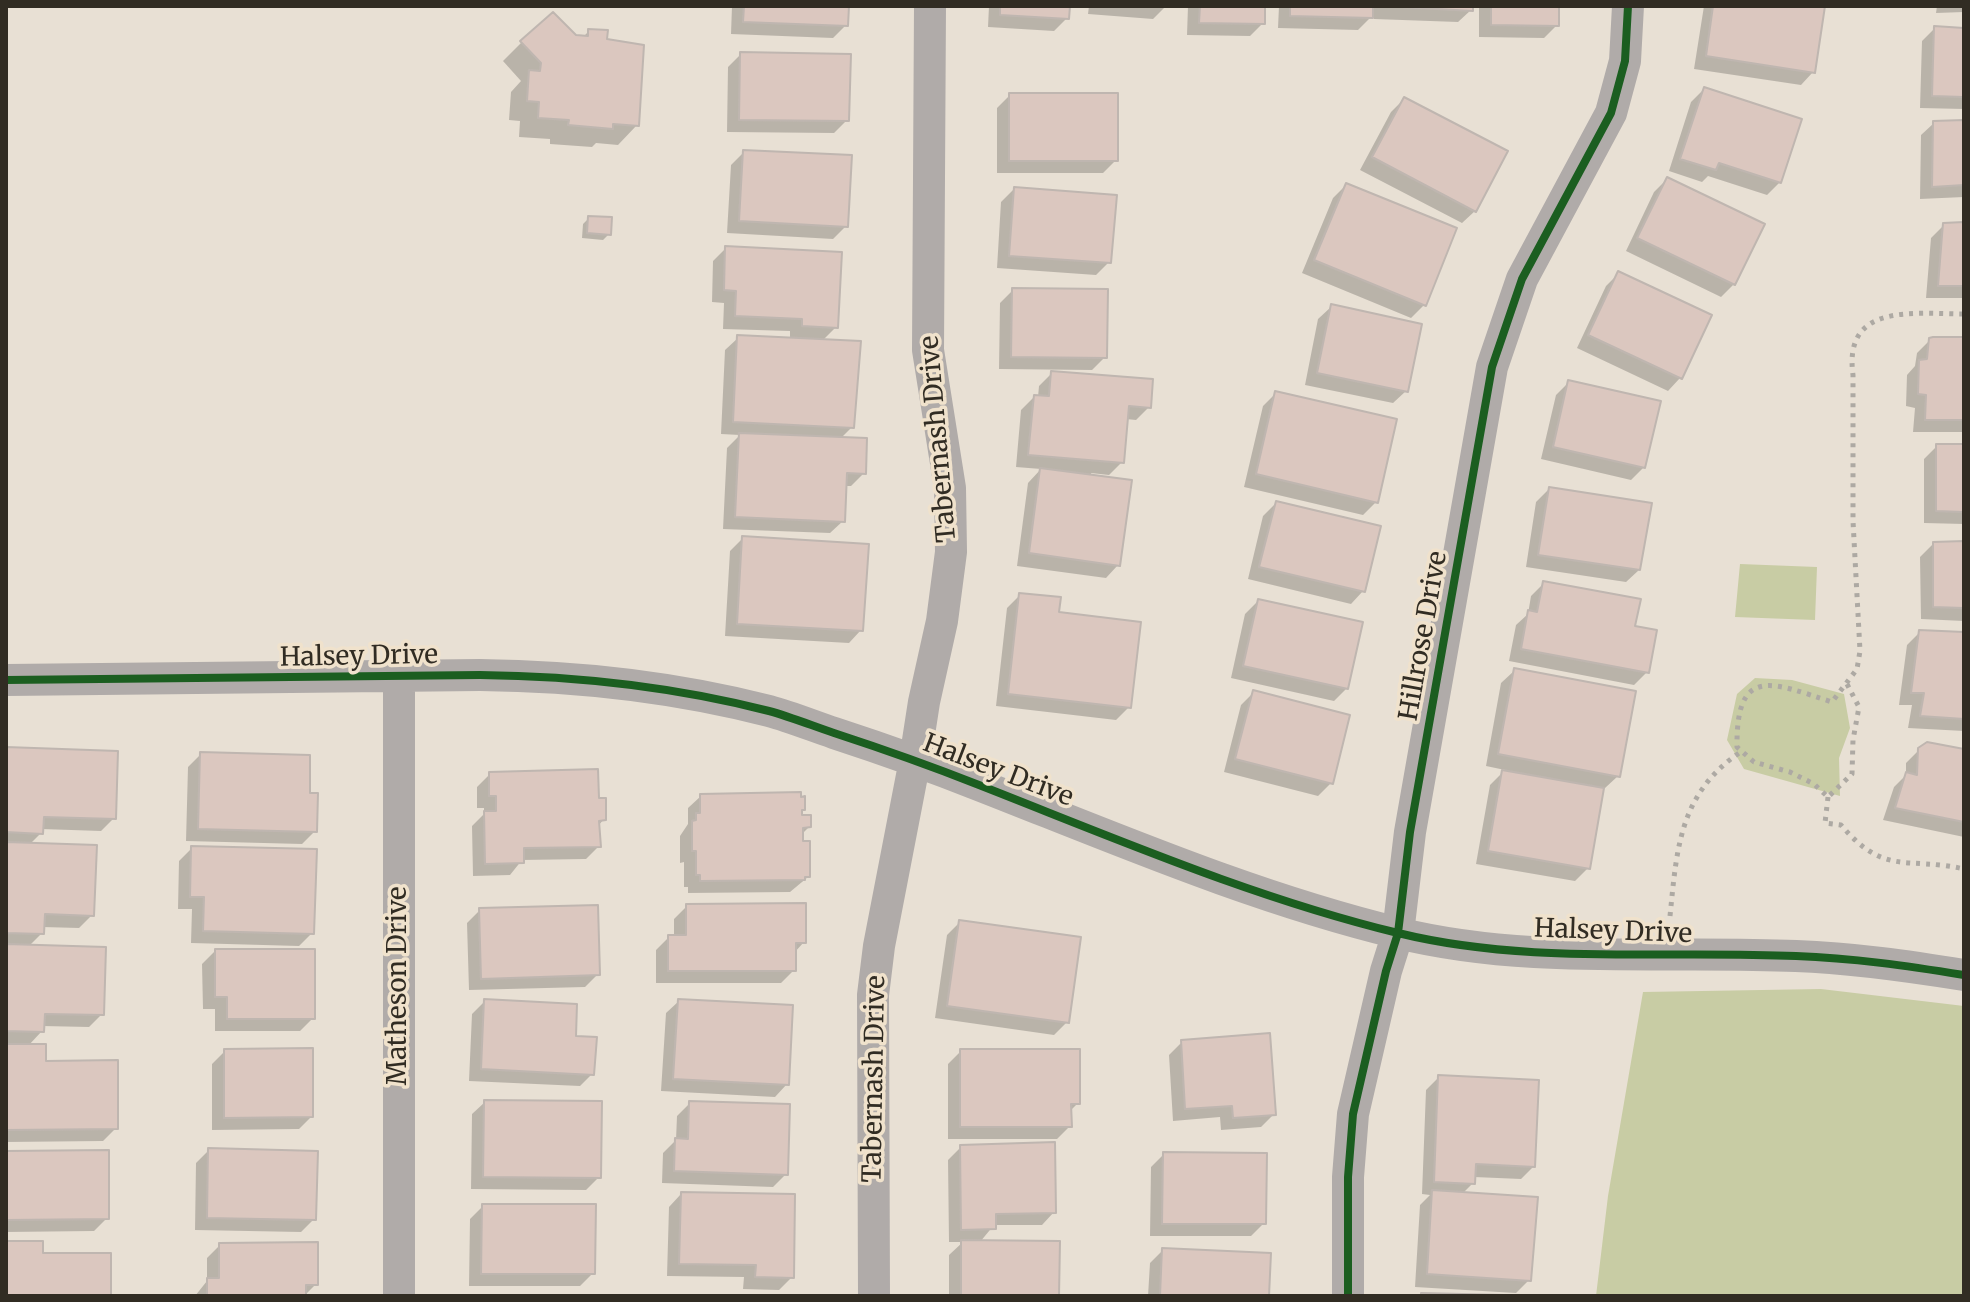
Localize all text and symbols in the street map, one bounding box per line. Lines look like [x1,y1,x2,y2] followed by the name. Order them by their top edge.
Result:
[914,334,964,544] street label: Tabernash Drive
[1394,549,1454,723] street label: Hillrose Drive
[280,640,438,674] street label: Halsey Drive
[919,728,1077,814] street label: Halsey Drive
[383,886,415,1086] street label: Matheson Drive
[1533,914,1693,950] street label: Halsey Drive
[858,975,892,1183] street label: Tabernash Drive

